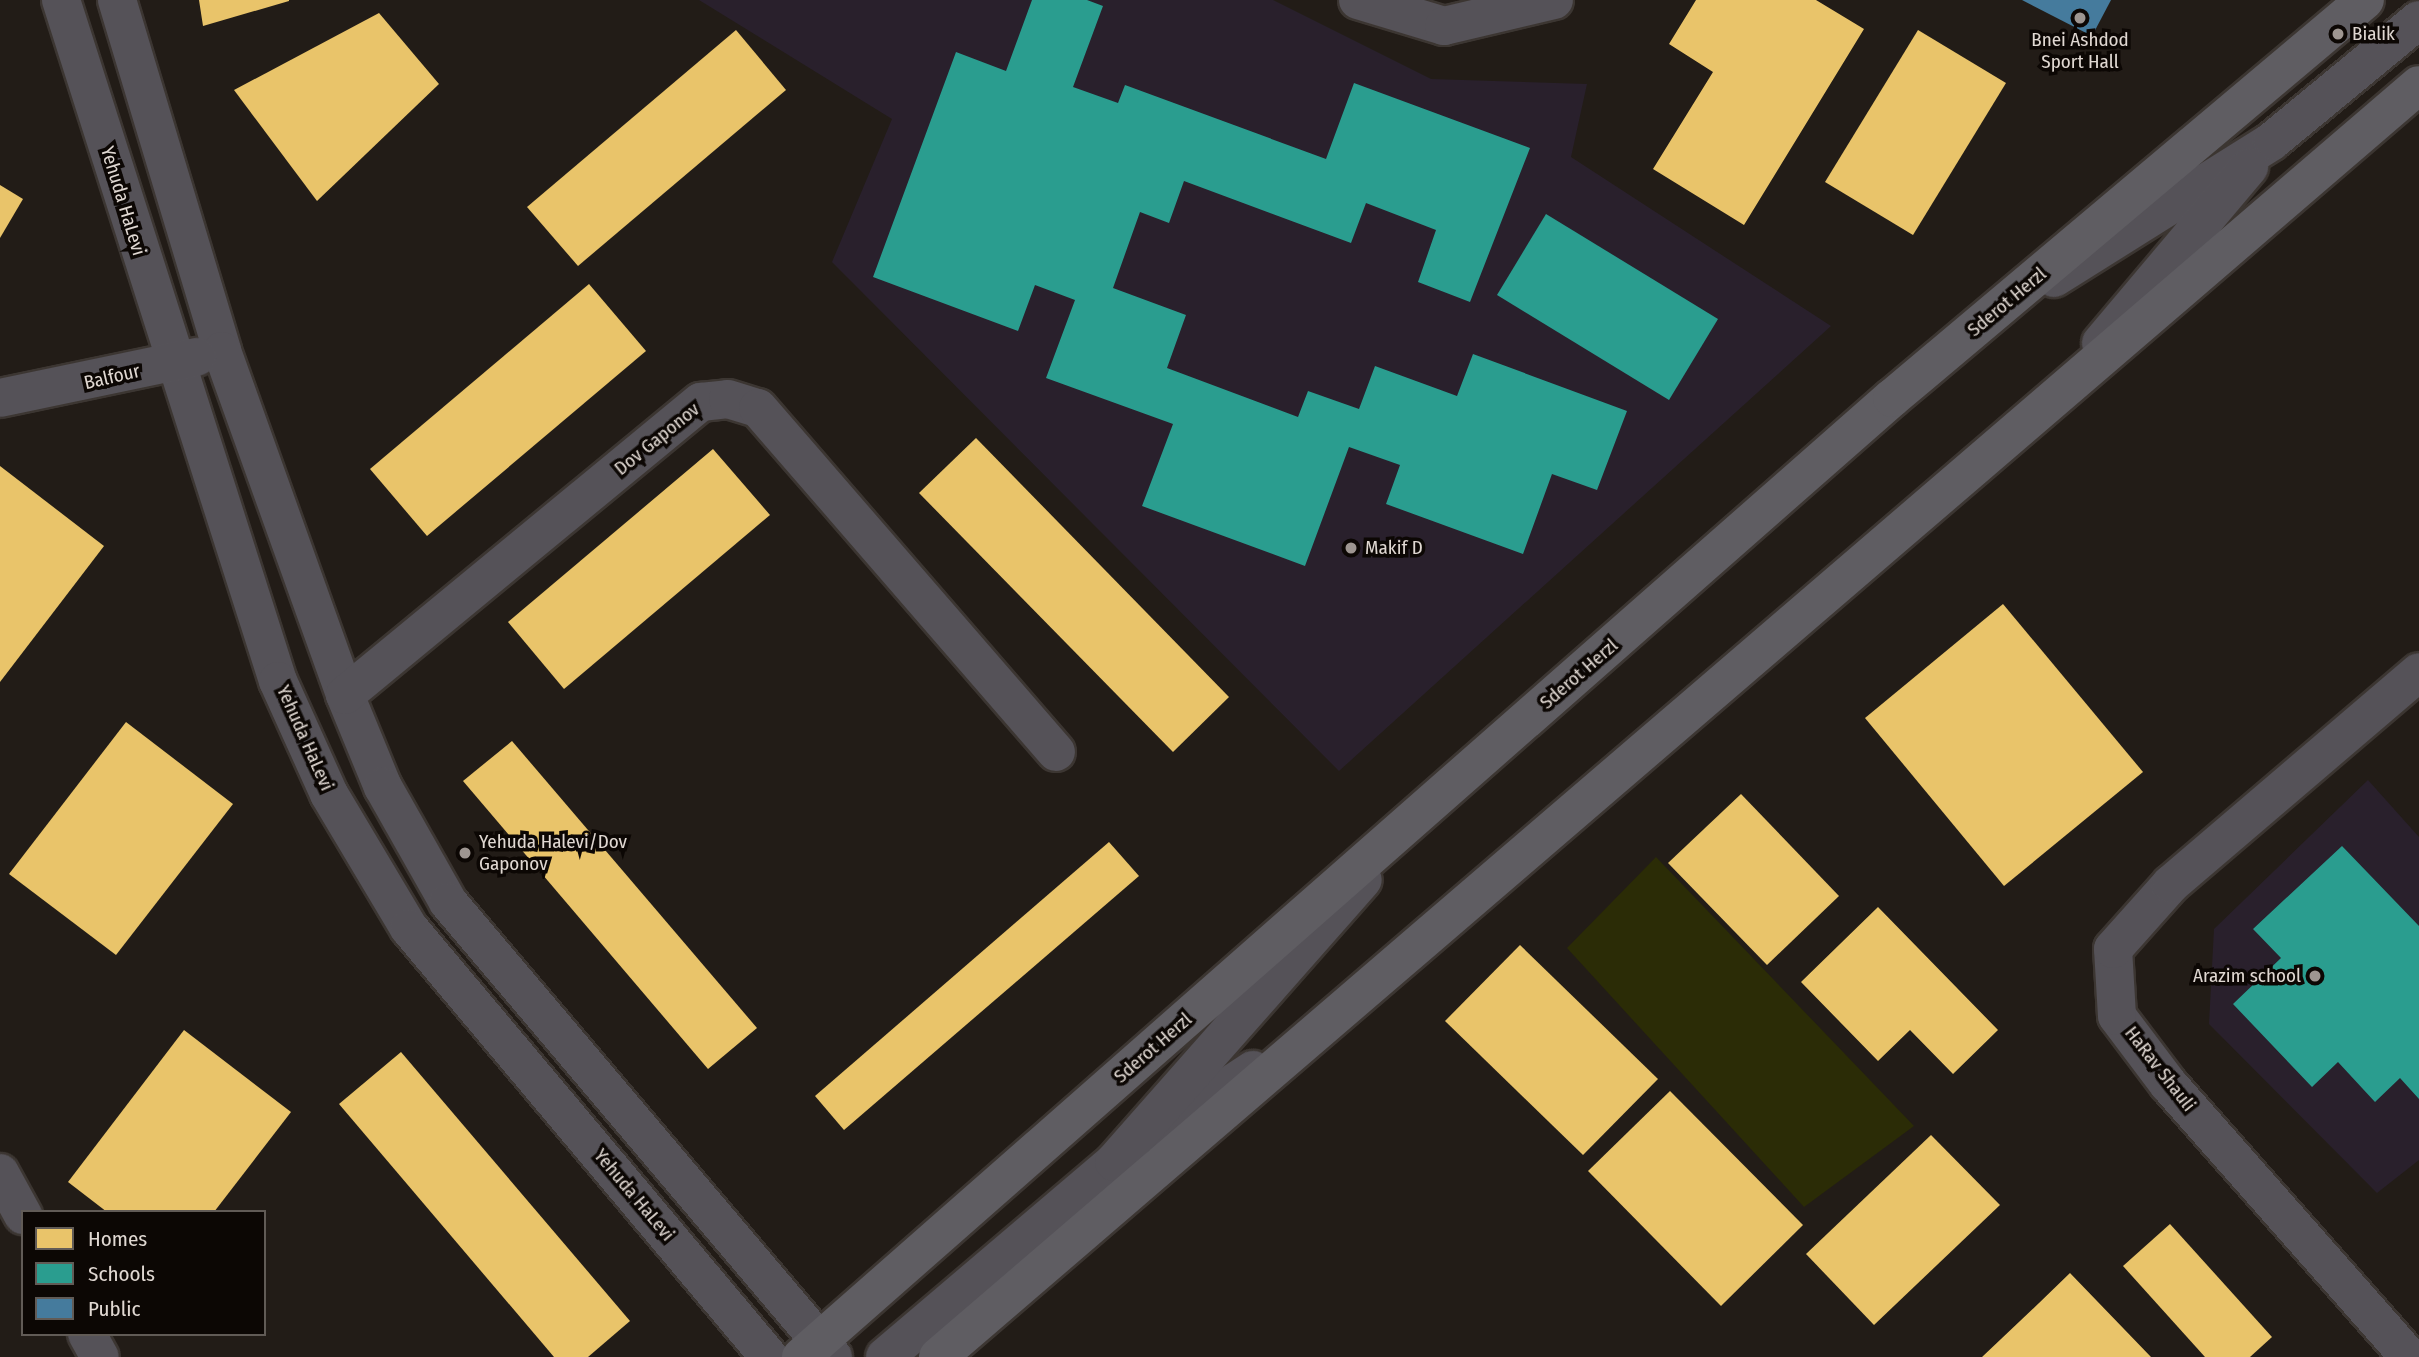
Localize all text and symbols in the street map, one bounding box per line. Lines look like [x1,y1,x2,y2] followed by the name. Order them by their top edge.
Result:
[2072,10,2088,26] marker: Bnei Ashdod Sport Hall
[2352,23,2395,45] place label: Bialik
[2330,26,2346,42] marker: Bialik
[2031,29,2129,73] place label: Bnei Ashdod Sport Hall
[96,144,150,258] street label: Yehuda HaLevi
[1963,263,2051,341] street label: Sderot Herzl
[82,360,142,394] street label: Balfour
[610,398,704,480] street label: Dov Gaponov
[1365,537,1423,559] place label: Makif D
[1343,540,1359,556] marker: Makif D
[1535,634,1623,714] street label: Sderot Herzl
[272,682,338,794] street label: Yehuda HaLevi
[479,831,627,875] place label: Yehuda Halevi/Dov Gaponov
[457,845,473,861] marker: Yehuda Halevi/Dov Gaponov
[2193,965,2301,987] place label: Arazim school
[2307,968,2323,984] marker: Arazim school
[1109,1008,1197,1088] street label: Sderot Herzl
[2120,1022,2200,1116] street label: HaRav Shauli
[589,1144,679,1246] street label: Yehuda HaLevi
[21,1210,266,1336] legend
[88,1226,147,1252] text: Homes
[88,1261,155,1287] text: Schools
[88,1296,140,1322] text: Public

